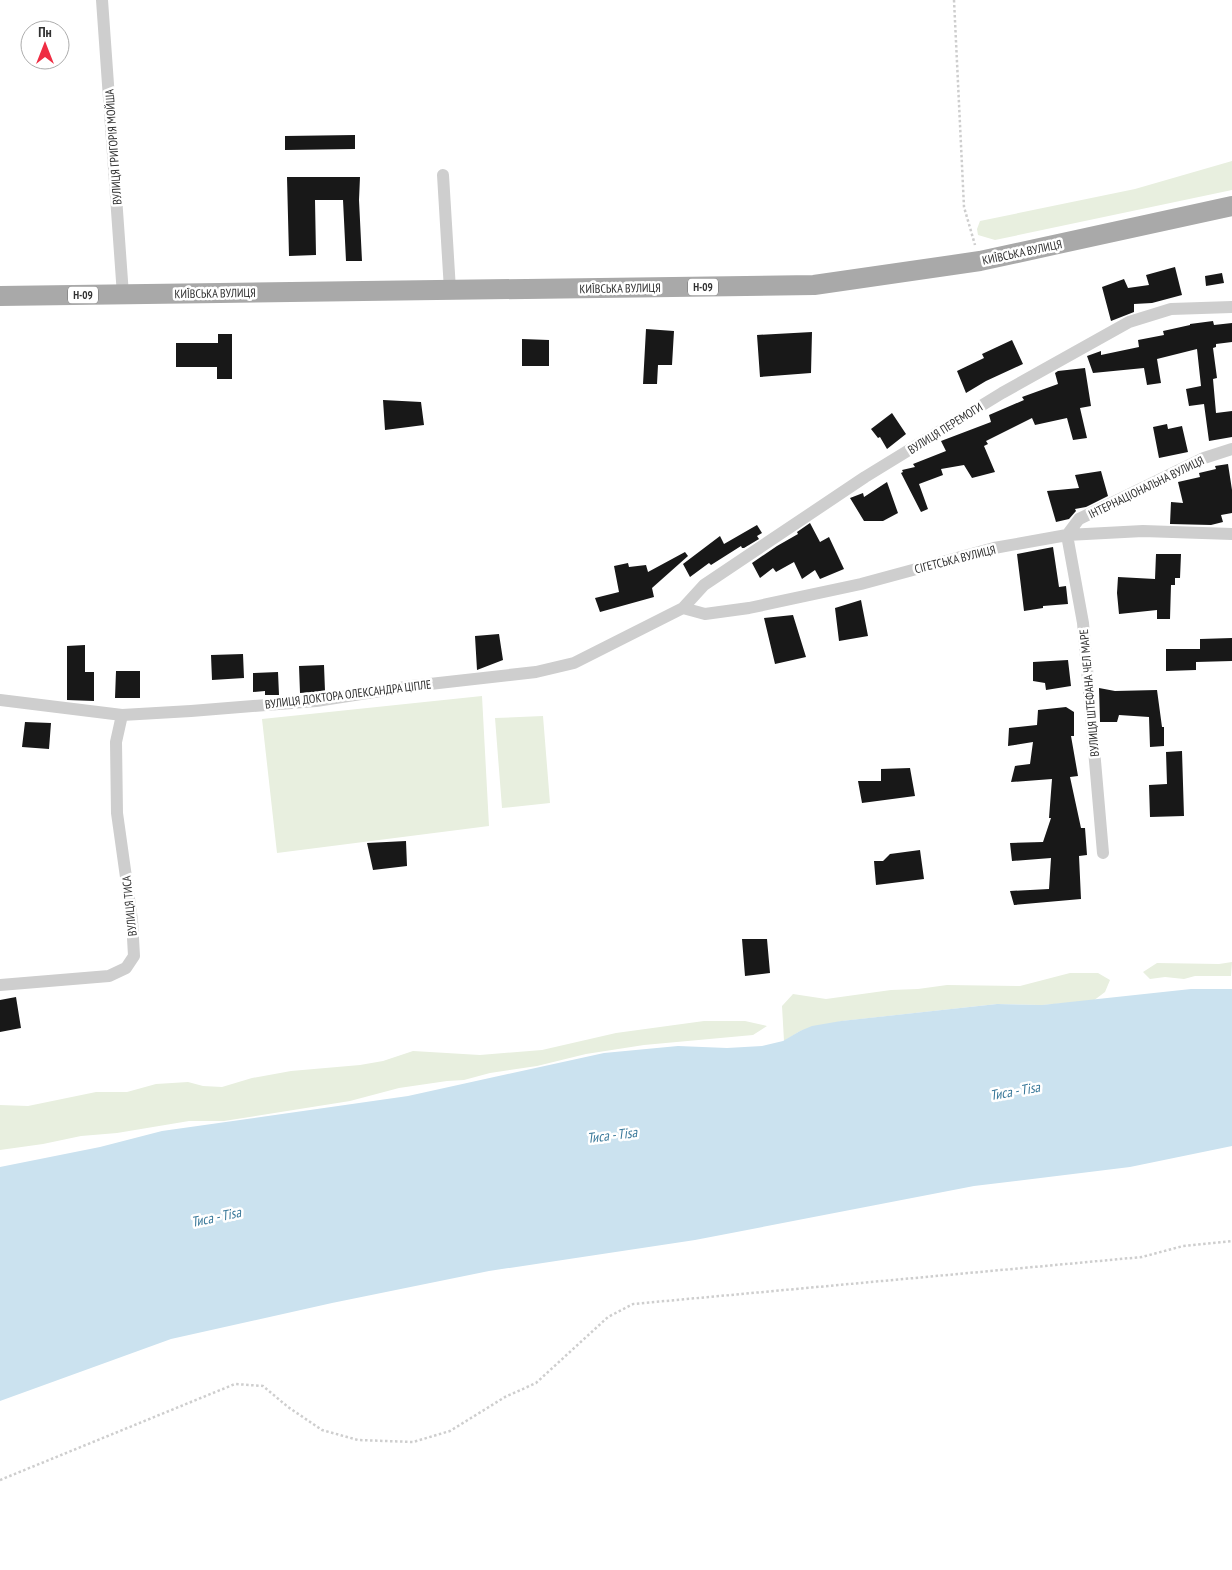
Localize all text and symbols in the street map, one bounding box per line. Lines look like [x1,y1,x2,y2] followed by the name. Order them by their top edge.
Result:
[20,20,70,70] north arrow
[38,23,52,41] text: Пн
[101,88,125,205] street label: ВУЛИЦЯ ГРИГОРІЯ МОЙША
[981,236,1063,268] street label: КИЇВСЬКА ВУЛИЦЯ
[688,278,718,296] road number: Н-09
[579,280,661,296] street label: КИЇВСЬКА ВУЛИЦЯ
[174,285,256,301] street label: КИЇВСЬКА ВУЛИЦЯ
[68,286,98,304] road number: Н-09
[905,399,985,457] street label: ВУЛИЦЯ ПЕРЕМОГИ
[1086,453,1206,521] street label: ІНТЕРНАЦІОНАЛЬНА ВУЛИЦЯ
[913,542,997,576] street label: СІГЕТСЬКА ВУЛИЦЯ
[1076,629,1102,757] street label: ВУЛИЦЯ ШТЕФАНА ЧЕЛ МАРЕ
[264,676,432,712] street label: ВУЛИЦЯ ДОКТОРА ОЛЕКСАНДРА ЦІПЛЕ
[118,875,140,937] street label: ВУЛИЦЯ ТИСА
[989,1078,1043,1104] water label: Тиса - Tisa
[586,1123,639,1147] water label: Тиса - Tisa
[190,1203,244,1231] water label: Тиса - Tisa

